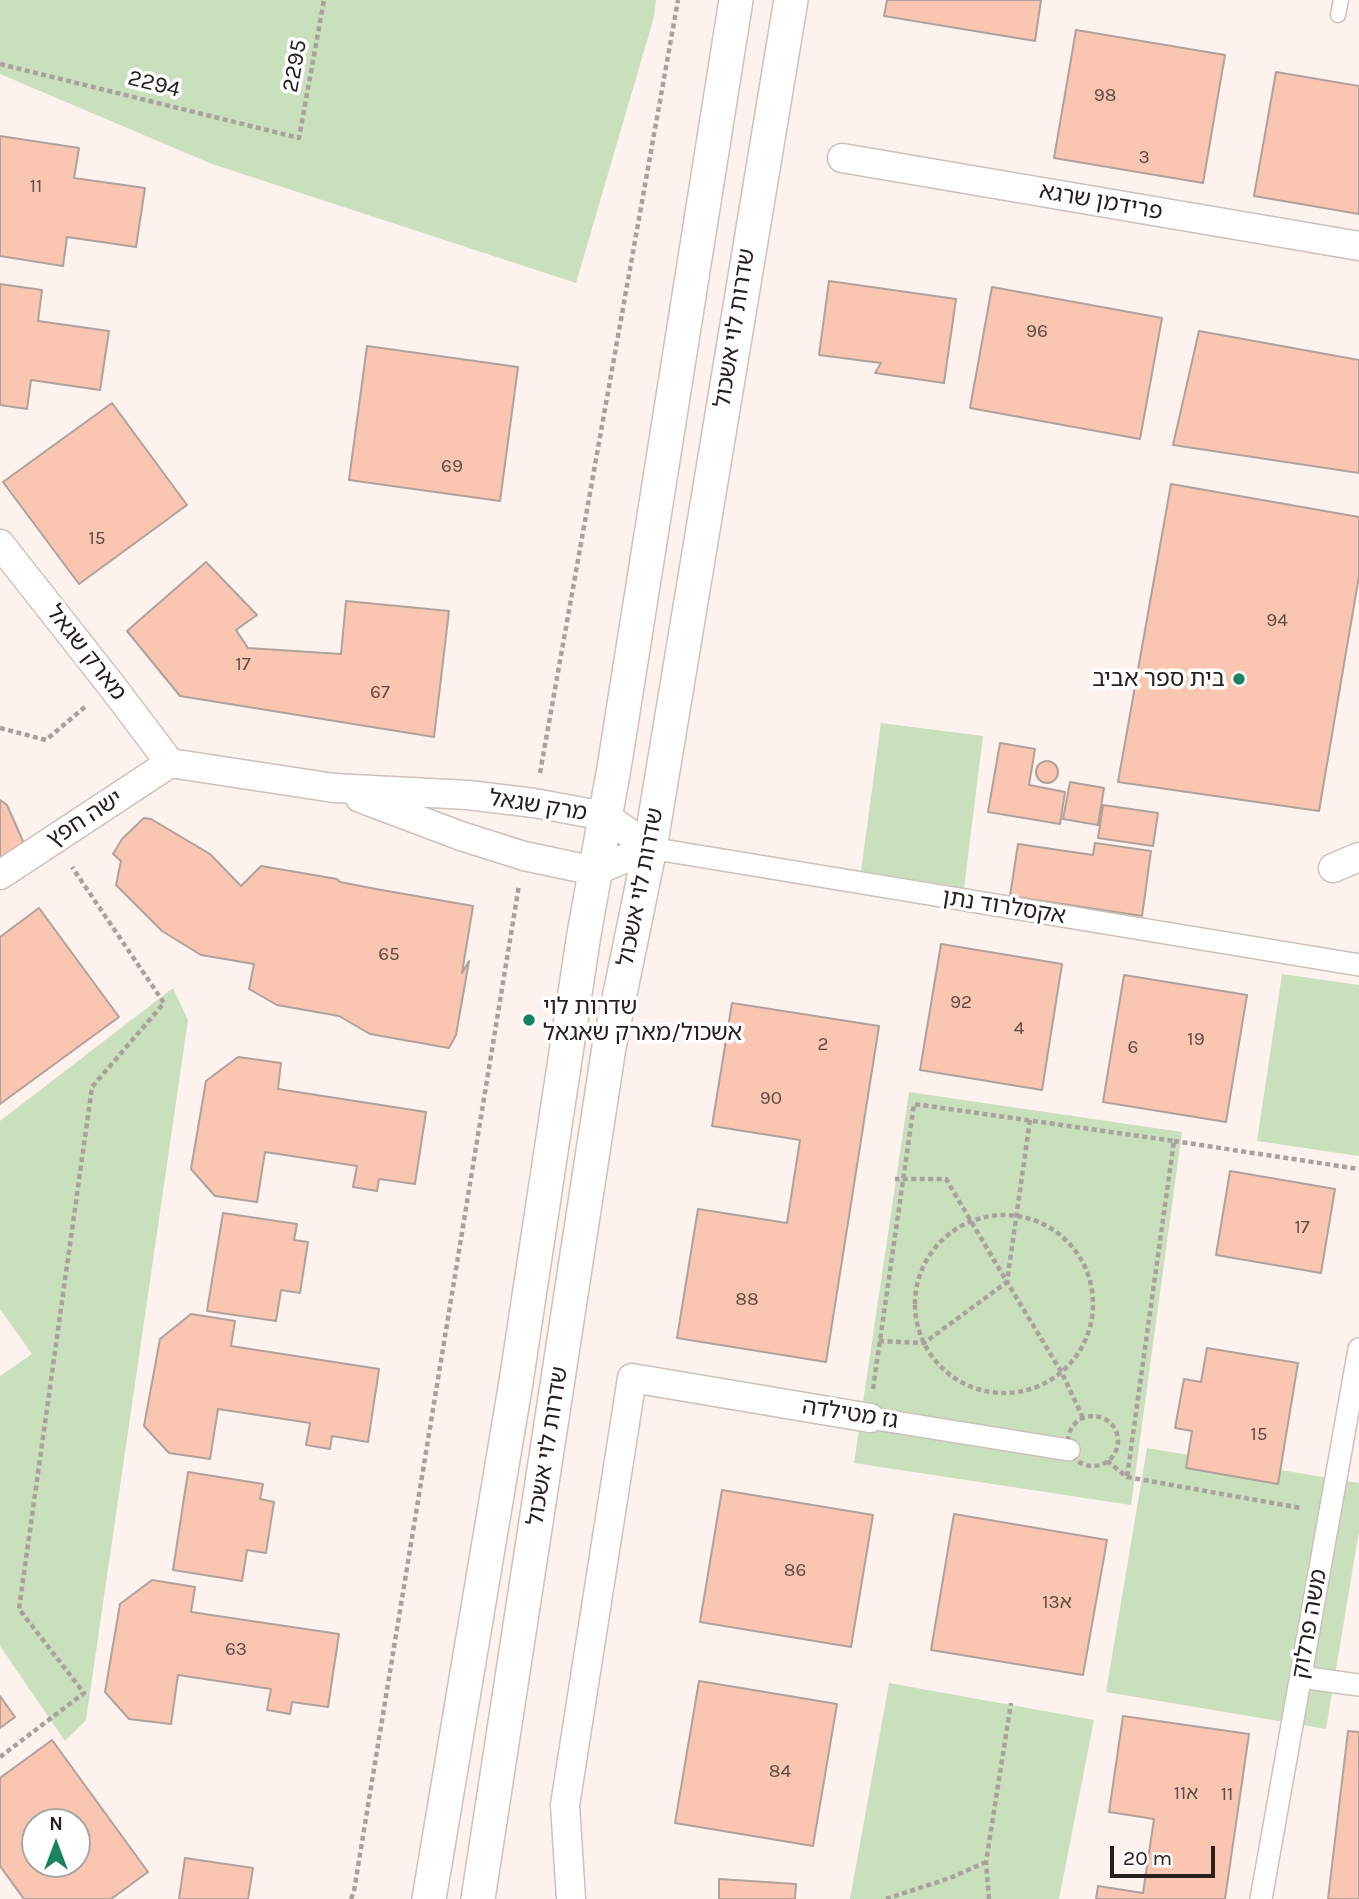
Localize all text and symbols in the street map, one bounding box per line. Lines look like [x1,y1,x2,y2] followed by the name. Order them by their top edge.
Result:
[277,38,313,94] street label: 2295
[125,64,183,104] street label: 2294
[1094,85,1116,107] house number: 98
[1138,147,1150,169] house number: 3
[30,176,42,198] house number: 11
[1037,178,1165,226] street label: פרידמן שרגא
[709,246,761,410] street label: שדרות לוי אשכול
[1026,321,1048,343] house number: 96
[441,456,463,478] house number: 69
[88,528,106,550] house number: 15
[40,600,132,706] street label: מארק שגאל
[1266,610,1288,632] house number: 94
[235,654,251,676] house number: 17
[1092,665,1225,693] place label: בית ספר אביב
[1231,671,1247,687] marker: בית ספר אביב
[370,682,390,704] house number: 67
[42,784,128,854] street label: ישה חפץ
[487,785,589,827] street label: מרק שגאל
[612,805,670,969] street label: שדרות לוי אשכול
[940,884,1068,930] street label: אקסלרוד נתן
[378,944,400,966] house number: 65
[950,992,972,1014] house number: 92
[543,993,742,1047] place label: שדרות לוי אשכול/מארק שאגאל
[521,1012,537,1028] marker: שדרות לוי אשכול/מארק שאגאל
[1014,1018,1024,1040] house number: 4
[1187,1029,1205,1051] house number: 19
[817,1034,829,1056] house number: 2
[1128,1037,1138,1059] house number: 6
[760,1088,782,1110] house number: 90
[1294,1217,1310,1239] house number: 17
[735,1289,759,1311] house number: 88
[522,1364,574,1528] street label: שדרות לוי אשכול
[800,1393,900,1435] street label: גז מטילדה
[1250,1424,1268,1446] house number: 15
[784,1560,806,1582] house number: 86
[1287,1567,1333,1681] street label: משה פרלוק
[1042,1592,1072,1614] house number: 13א
[225,1639,247,1661] house number: 63
[769,1761,791,1783] house number: 84
[1174,1783,1198,1805] house number: 11א
[1221,1784,1233,1806] house number: 11
[21,1808,91,1878] north arrow
[49,1813,63,1835] text: N
[1114,1832,1219,1876] scale bar
[1123,1846,1172,1870] text: 20 m

